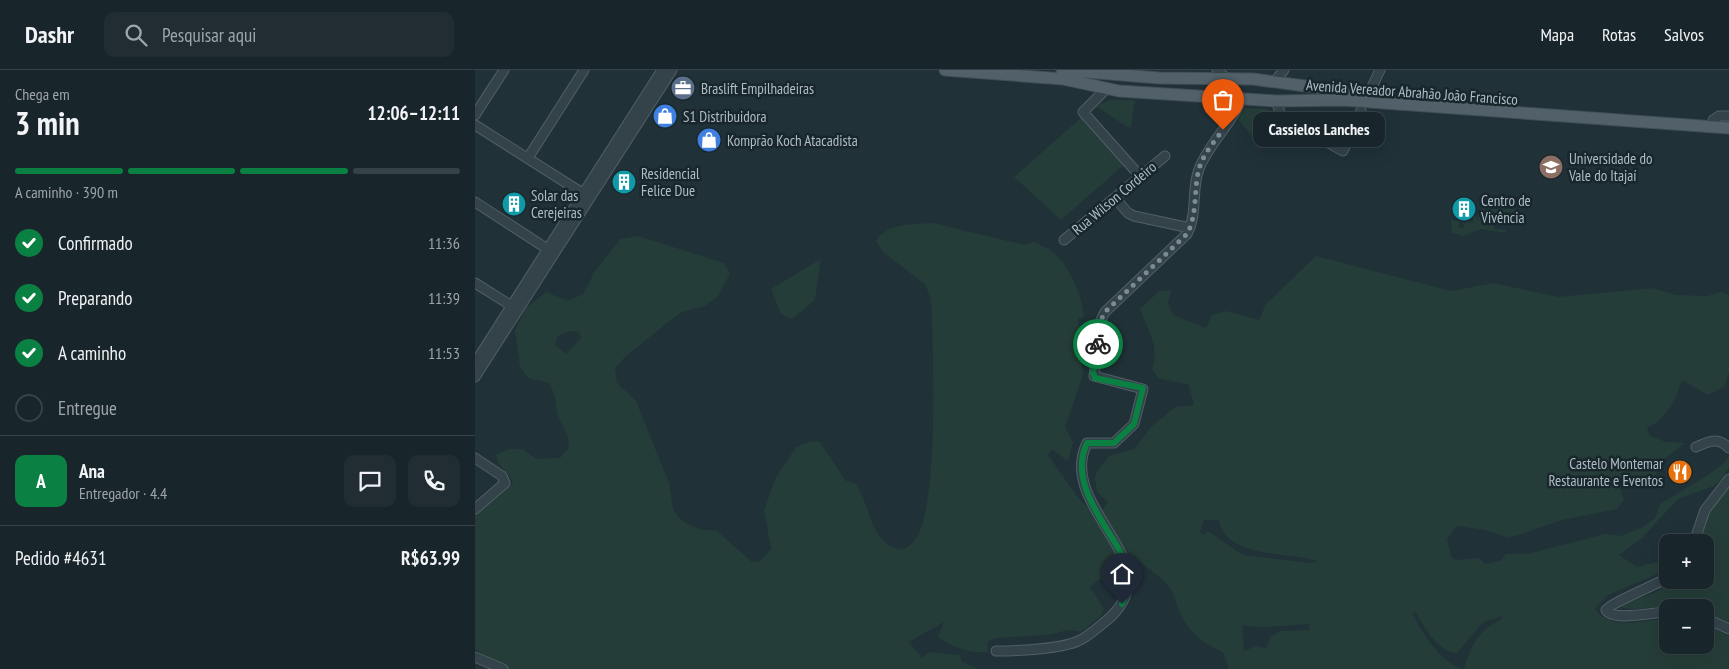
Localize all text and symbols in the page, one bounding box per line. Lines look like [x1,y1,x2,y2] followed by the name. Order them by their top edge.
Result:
[104,12,454,57] search box
[25,19,74,50] text: Dashr
[122,21,150,49] icon: search
[162,23,256,47] text: Pesquisar aqui
[1540,23,1574,46] text: Mapa
[1602,23,1636,46] text: Rotas
[1664,23,1704,46] text: Salvos
[670,75,696,101] office icon: Braslift Empilhadeiras
[1305,75,1519,109] street label: Avenida Vereador Abrahão João Francisco
[701,79,814,98] place label: Braslift Empilhadeiras
[1202,79,1244,130] pin
[15,84,70,104] text: Chega em
[1209,86,1237,114] icon: bag
[367,101,460,125] text: 12:06–12:11
[15,102,80,144] text: 3 min
[652,103,678,129] shop icon: S1 Distribuidora
[683,107,766,126] place label: S1 Distribuidora
[1253,112,1385,148] callout: Cassielos Lanches
[1268,119,1370,139] text: Cassielos Lanches
[696,127,722,153] shop icon: Komprão Koch Atacadista
[727,131,858,150] place label: Komprão Koch Atacadista
[1568,149,1652,185] place label: Universidade do Vale do Itajaí
[1538,154,1564,180] school or university icon: Universidade do Vale do Itajaí
[1068,157,1160,239] street label: Rua Wilson Cordeiro
[641,164,700,200] place label: Residencial Felice Due
[611,169,637,195] building icon: Residencial Felice Due
[15,182,118,202] text: A caminho · 390 m
[531,186,582,222] place label: Solar das Cerejeiras
[501,191,527,217] building icon: Solar das Cerejeiras
[1480,191,1531,227] place label: Centro de Vivência
[1451,196,1477,222] building icon: Centro de Vivência
[15,229,43,257] icon: check
[58,231,133,255] text: Confirmado
[428,233,460,253] text: 11:36
[15,284,43,312] icon: check
[58,286,133,310] text: Preparando
[428,288,460,308] text: 11:39
[1073,319,1123,369] courier
[1084,330,1112,358] icon: bike
[15,339,43,367] icon: check
[58,341,126,365] text: A caminho
[428,343,460,363] text: 11:53
[58,396,117,420] text: Entregue
[1548,454,1664,490] place label: Castelo Montemar Restaurante e Eventos
[344,455,396,507] button: chat
[408,455,460,507] button: phone
[79,459,105,483] text: Ana
[1667,459,1693,485] restaurant icon: Castelo Montemar Restaurante e Eventos
[36,469,46,493] text: A
[79,483,167,503] text: Entregador · 4.4
[1659,534,1714,654] map controls
[1659,534,1714,589] button: +
[15,546,106,570] text: Pedido #4631
[401,546,460,570] text: R$63.99
[1101,553,1143,604] pin
[1108,560,1136,588] icon: home
[1659,599,1714,654] button: −

